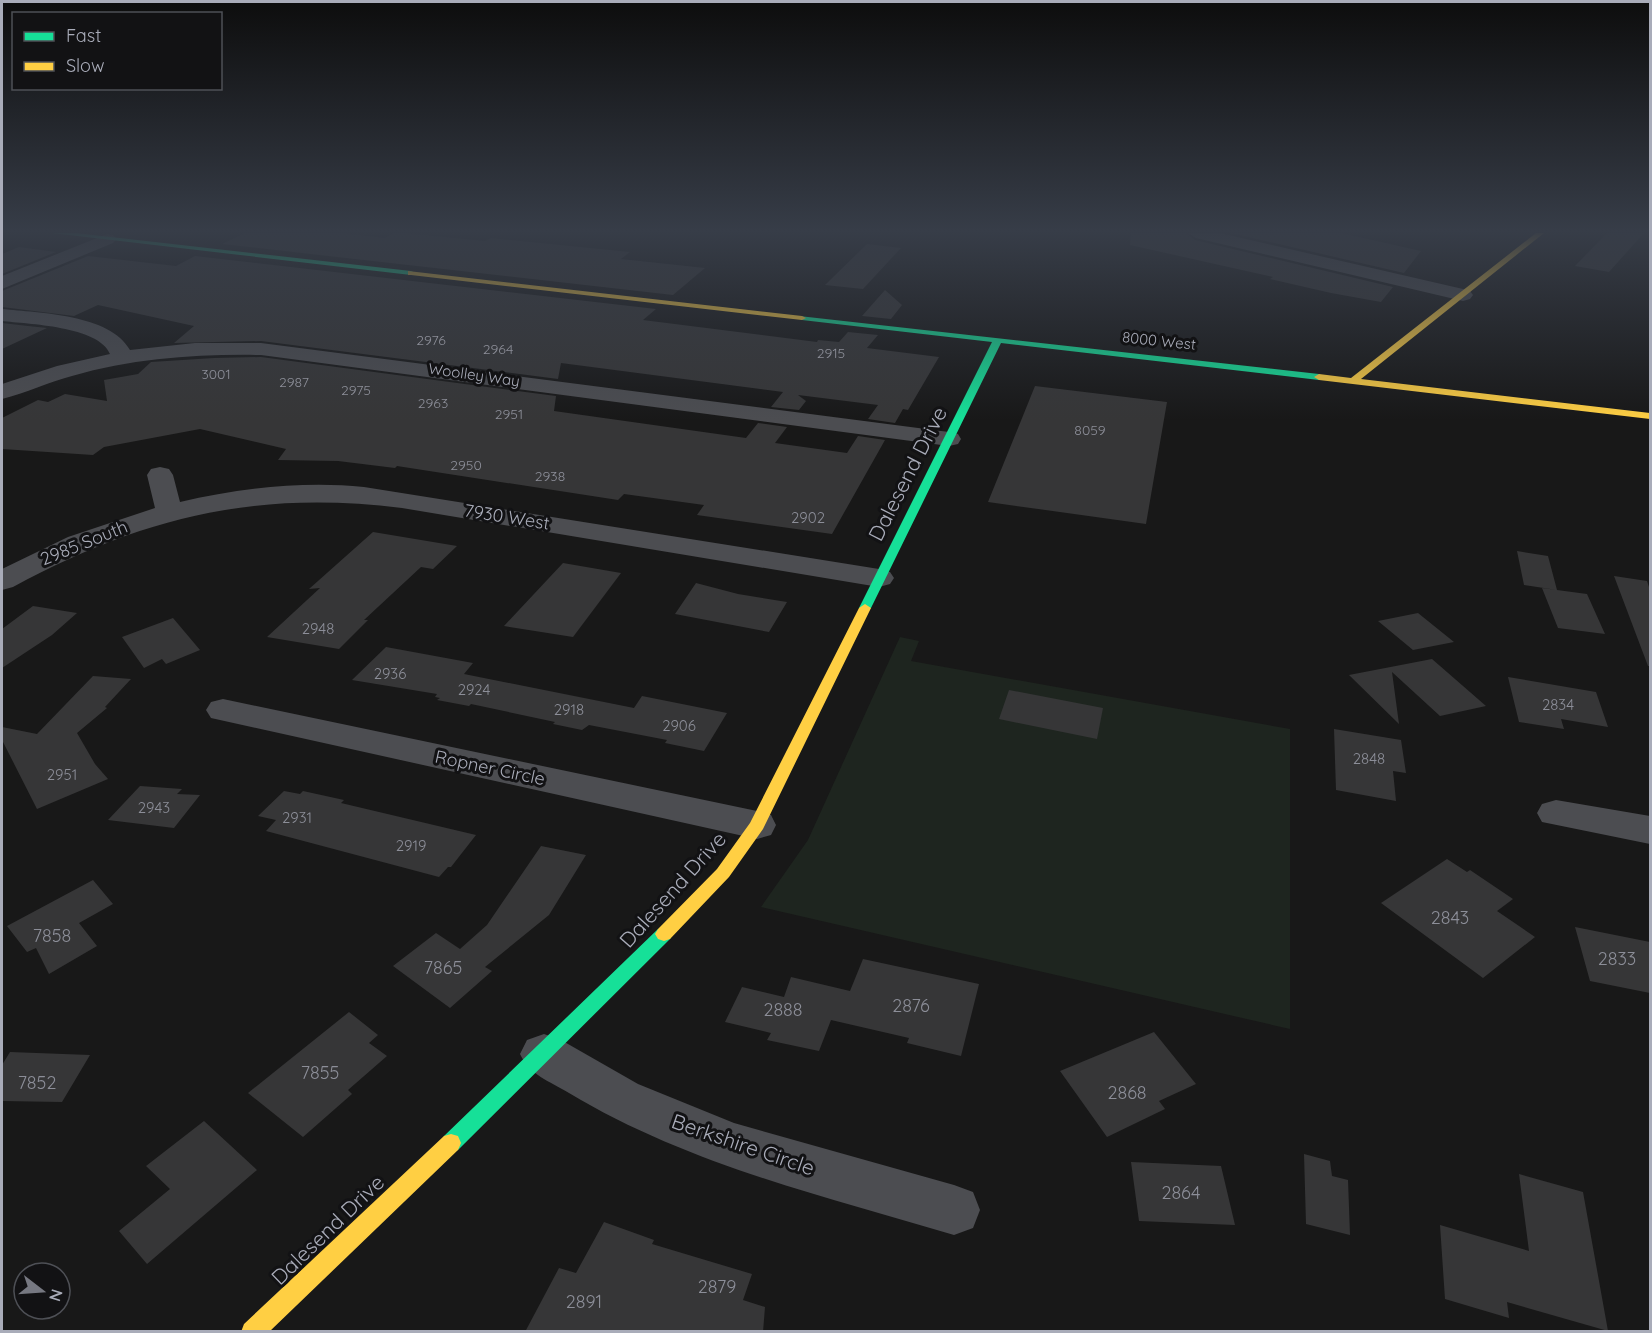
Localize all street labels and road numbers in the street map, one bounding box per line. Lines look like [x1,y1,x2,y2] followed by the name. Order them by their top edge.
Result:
[1121,327,1197,354] street label: 8000 West
[427,359,521,390] street label: Woolley Way
[862,402,952,545] street label: Dalesend Drive
[463,498,551,535] street label: 7930 West
[37,515,131,570] street label: 2985 South
[433,745,547,790] street label: Ropner Circle
[613,826,731,953] street label: Dalesend Drive
[668,1107,818,1181] street label: Berkshire Circle
[265,1169,389,1290] street label: Dalesend Drive

